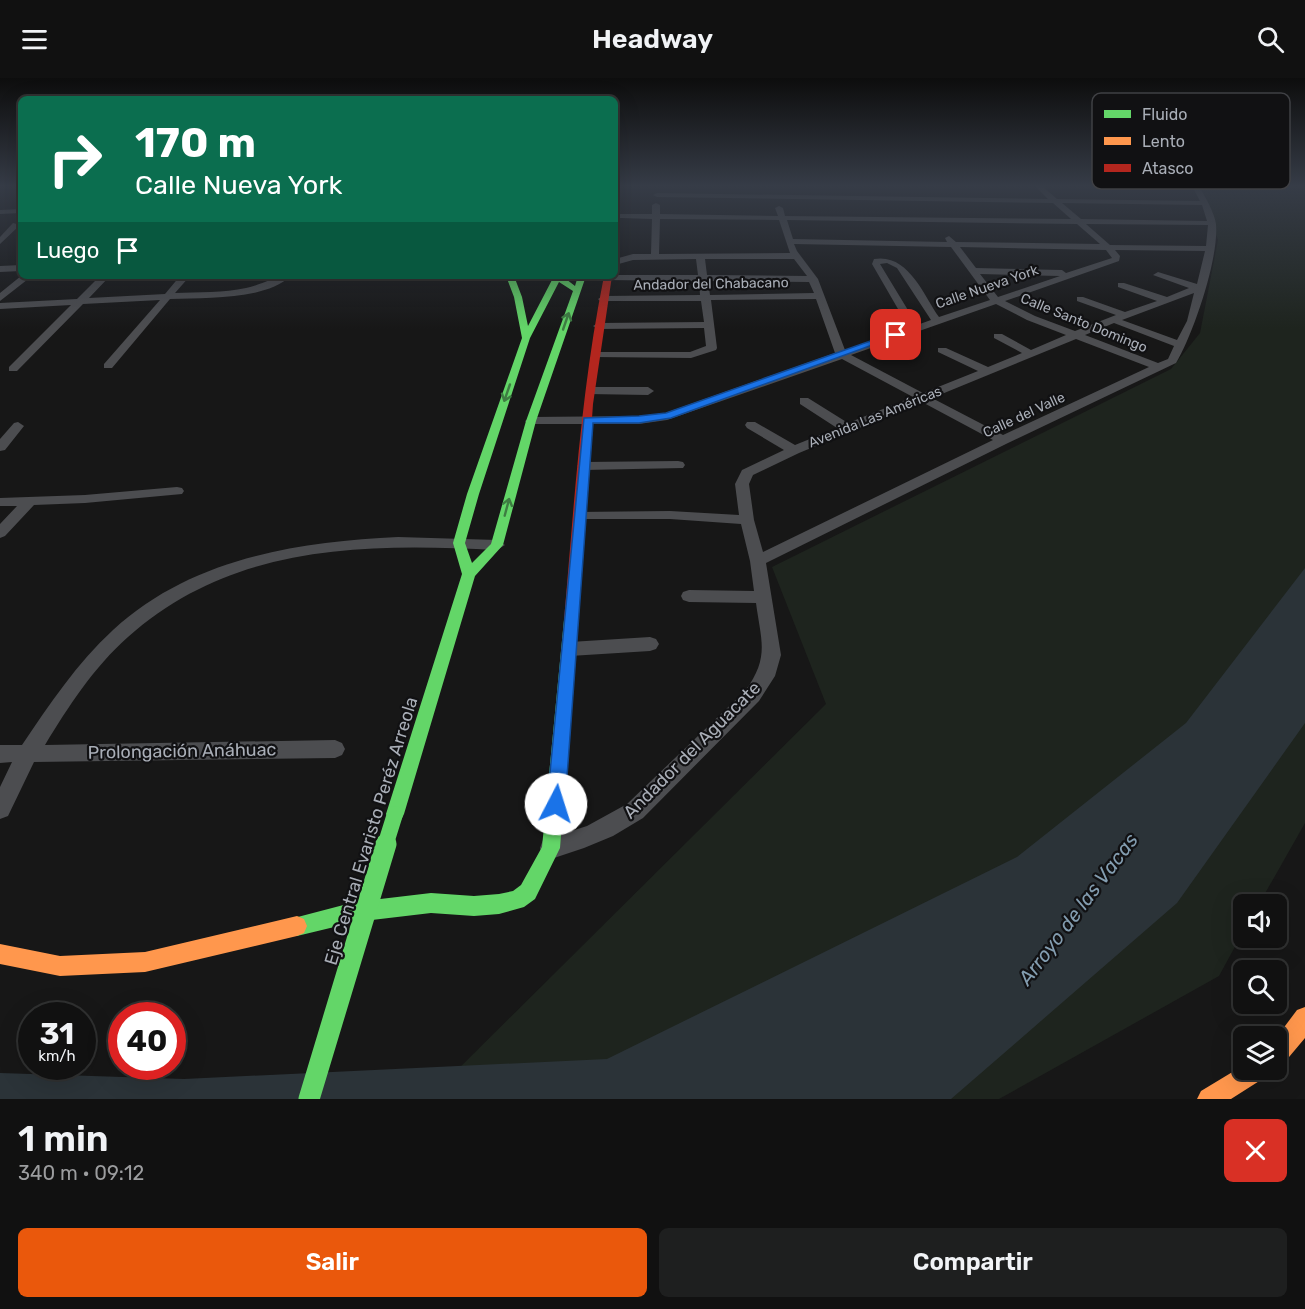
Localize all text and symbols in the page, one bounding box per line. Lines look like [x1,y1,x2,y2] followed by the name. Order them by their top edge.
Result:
[18,23,51,56] icon: menu
[592,23,713,55] text: Headway
[1254,23,1287,56] icon: search
[1092,93,1290,189] legend
[1142,105,1187,124] text: Fluido
[135,118,256,168] text: 170 m
[36,120,114,198] icon: right
[1142,132,1185,151] text: Lento
[1142,159,1194,178] text: Atasco
[135,169,342,201] text: Calle Nueva York
[111,234,144,267] icon: arrive
[36,237,99,264] text: Luego
[933,261,1041,313] street label: Calle Nueva York
[633,274,789,294] street label: Andador del Chabacano
[1018,290,1150,356] street label: Calle Santo Domingo
[870,309,921,360] pin
[561,312,572,331] one-way arrow
[879,318,912,351] icon: arrive
[806,382,944,452] street label: Avenida Las Américas
[501,383,512,402] one-way arrow
[980,389,1068,441] street label: Calle del Valle
[502,498,513,517] one-way arrow
[619,677,765,823] street label: Andador del Aguacate
[320,694,422,968] street label: Eje Central Evaristo Peréz Arreola
[87,738,277,764] street label: Prolongación Anáhuac
[524,772,588,836] position arrow
[1013,828,1143,990] water label: Arroyo de las Vacas
[1233,894,1287,1080] map controls
[1233,894,1287,948] button: sound
[1233,960,1287,1014] button: search
[108,1002,186,1080] speed limit sign: 40
[40,1016,74,1052] text: 31
[1233,1026,1287,1080] button: layers
[38,1047,76,1065] text: km/h
[18,1117,109,1160] text: 1 min
[1224,1119,1287,1182] button: close
[18,1161,144,1185] text: 340 m · 09:12
[18,1228,647,1297] button: Salir
[659,1228,1287,1297] button: Compartir

